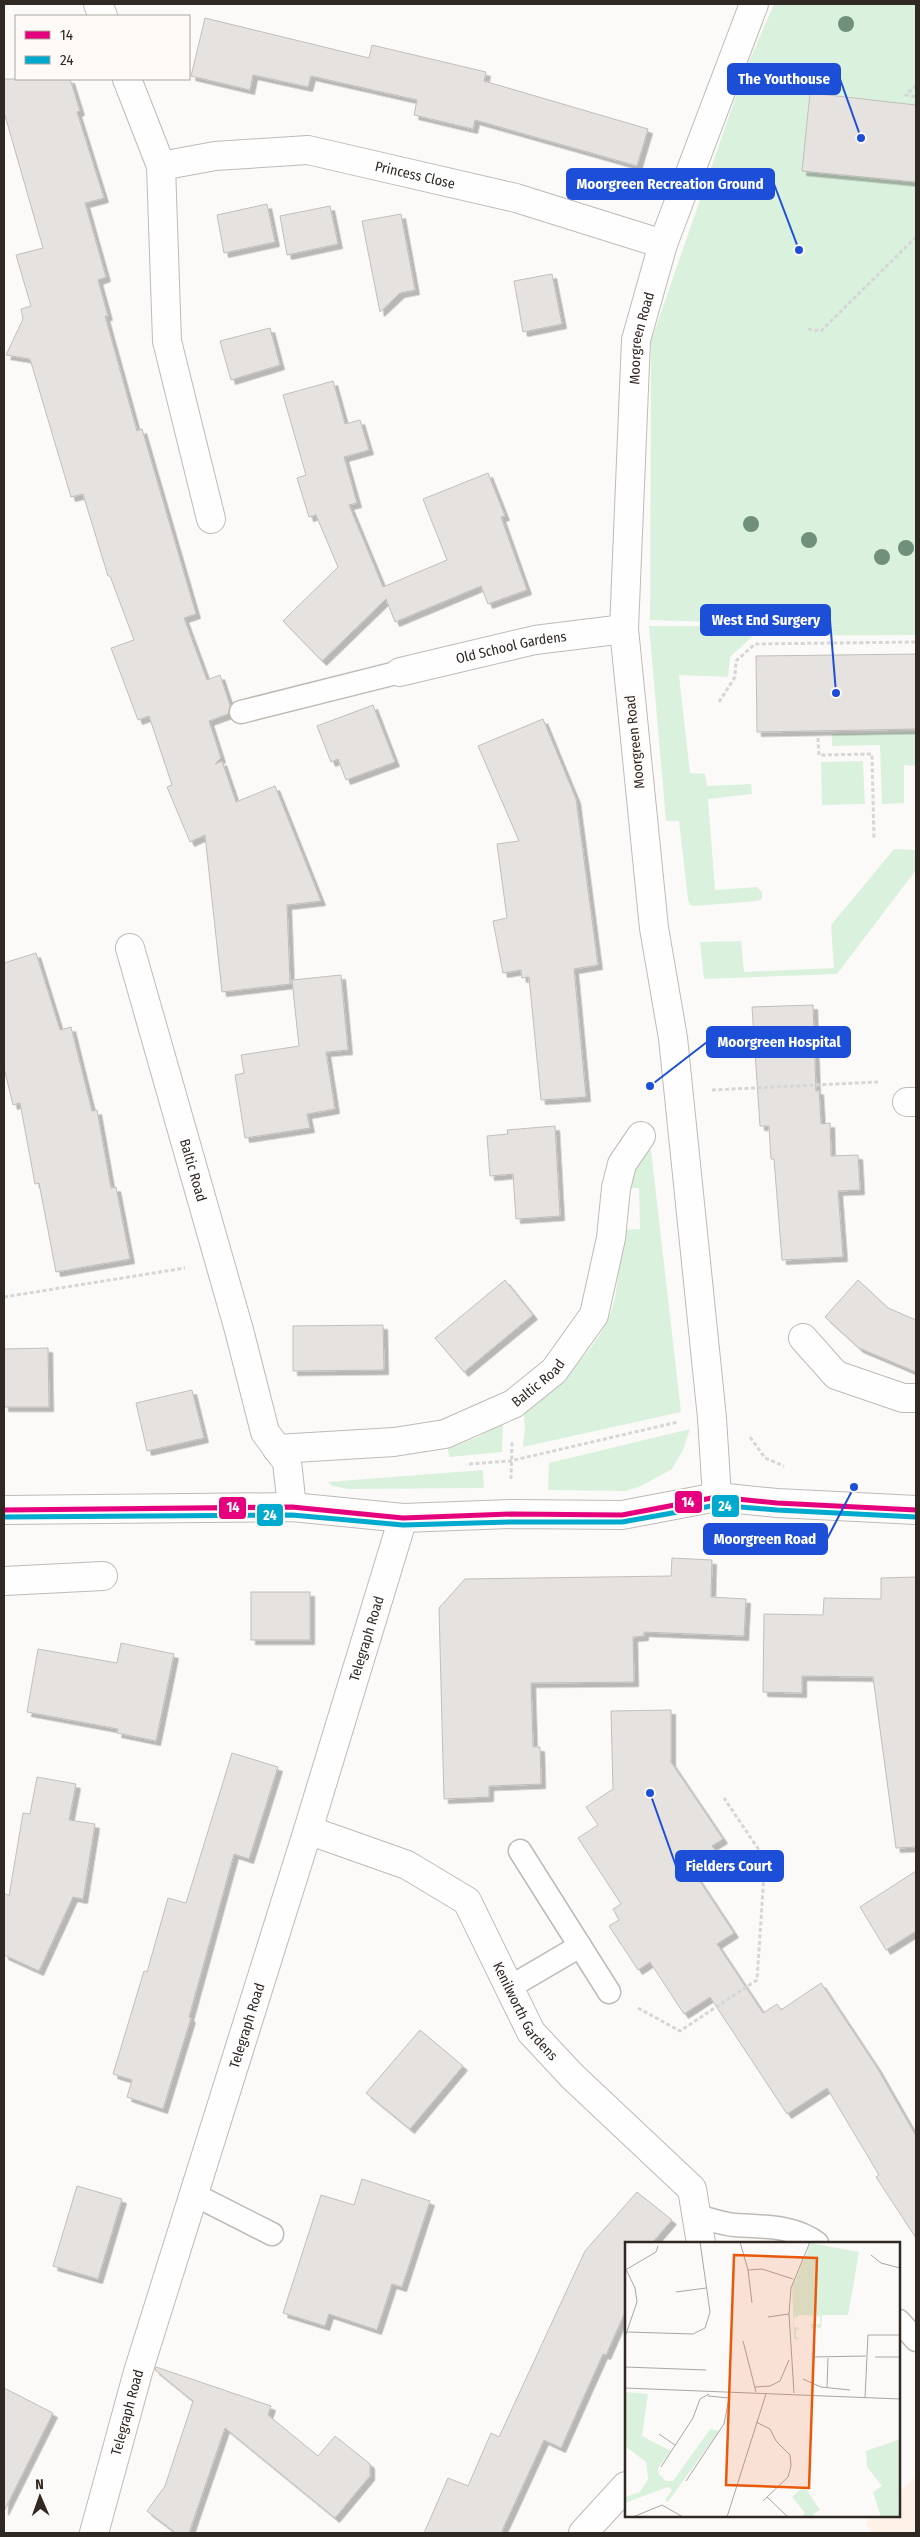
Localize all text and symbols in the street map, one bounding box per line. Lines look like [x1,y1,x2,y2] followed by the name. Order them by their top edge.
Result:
[15,15,190,80] legend
[60,26,73,44] text: 14
[60,51,74,69] text: 24
[728,64,840,94] callout: The Youthouse
[738,70,830,88] text: The Youthouse
[373,157,457,192] street label: Princess Close
[567,169,774,199] callout: Moorgreen Recreation Ground
[576,175,764,193] text: Moorgreen Recreation Ground
[626,290,658,385] street label: Moorgreen Road
[701,605,830,635] callout: West End Surgery
[712,611,821,629] text: West End Surgery
[454,628,567,667] street label: Old School Gardens
[622,694,648,790] street label: Moorgreen Road
[707,1027,850,1057] callout: Moorgreen Hospital
[717,1033,841,1051] text: Moorgreen Hospital
[176,1137,210,1204] street label: Baltic Road
[508,1356,568,1410] street label: Baltic Road
[674,1490,703,1514] line badge: 14
[681,1494,695,1511] text: 14
[711,1494,740,1518] line badge: 24
[218,1496,247,1520] line badge: 14
[717,1498,732,1515] text: 24
[226,1499,240,1516] text: 14
[256,1503,284,1527] line badge: 24
[262,1507,277,1524] text: 24
[704,1524,827,1554] callout: Moorgreen Road
[714,1530,816,1548] text: Moorgreen Road
[345,1594,387,1683] street label: Telegraph Road
[676,1851,783,1881] callout: Fielders Court
[686,1857,773,1875] text: Fielders Court
[490,1959,561,2064] street label: Kenilworth Gardens
[225,1981,268,2070] street label: Telegraph Road
[625,2242,900,2517] inset map
[107,2368,147,2457] street label: Telegraph Road
[15,2472,65,2522] north arrow
[35,2476,44,2493] text: N

